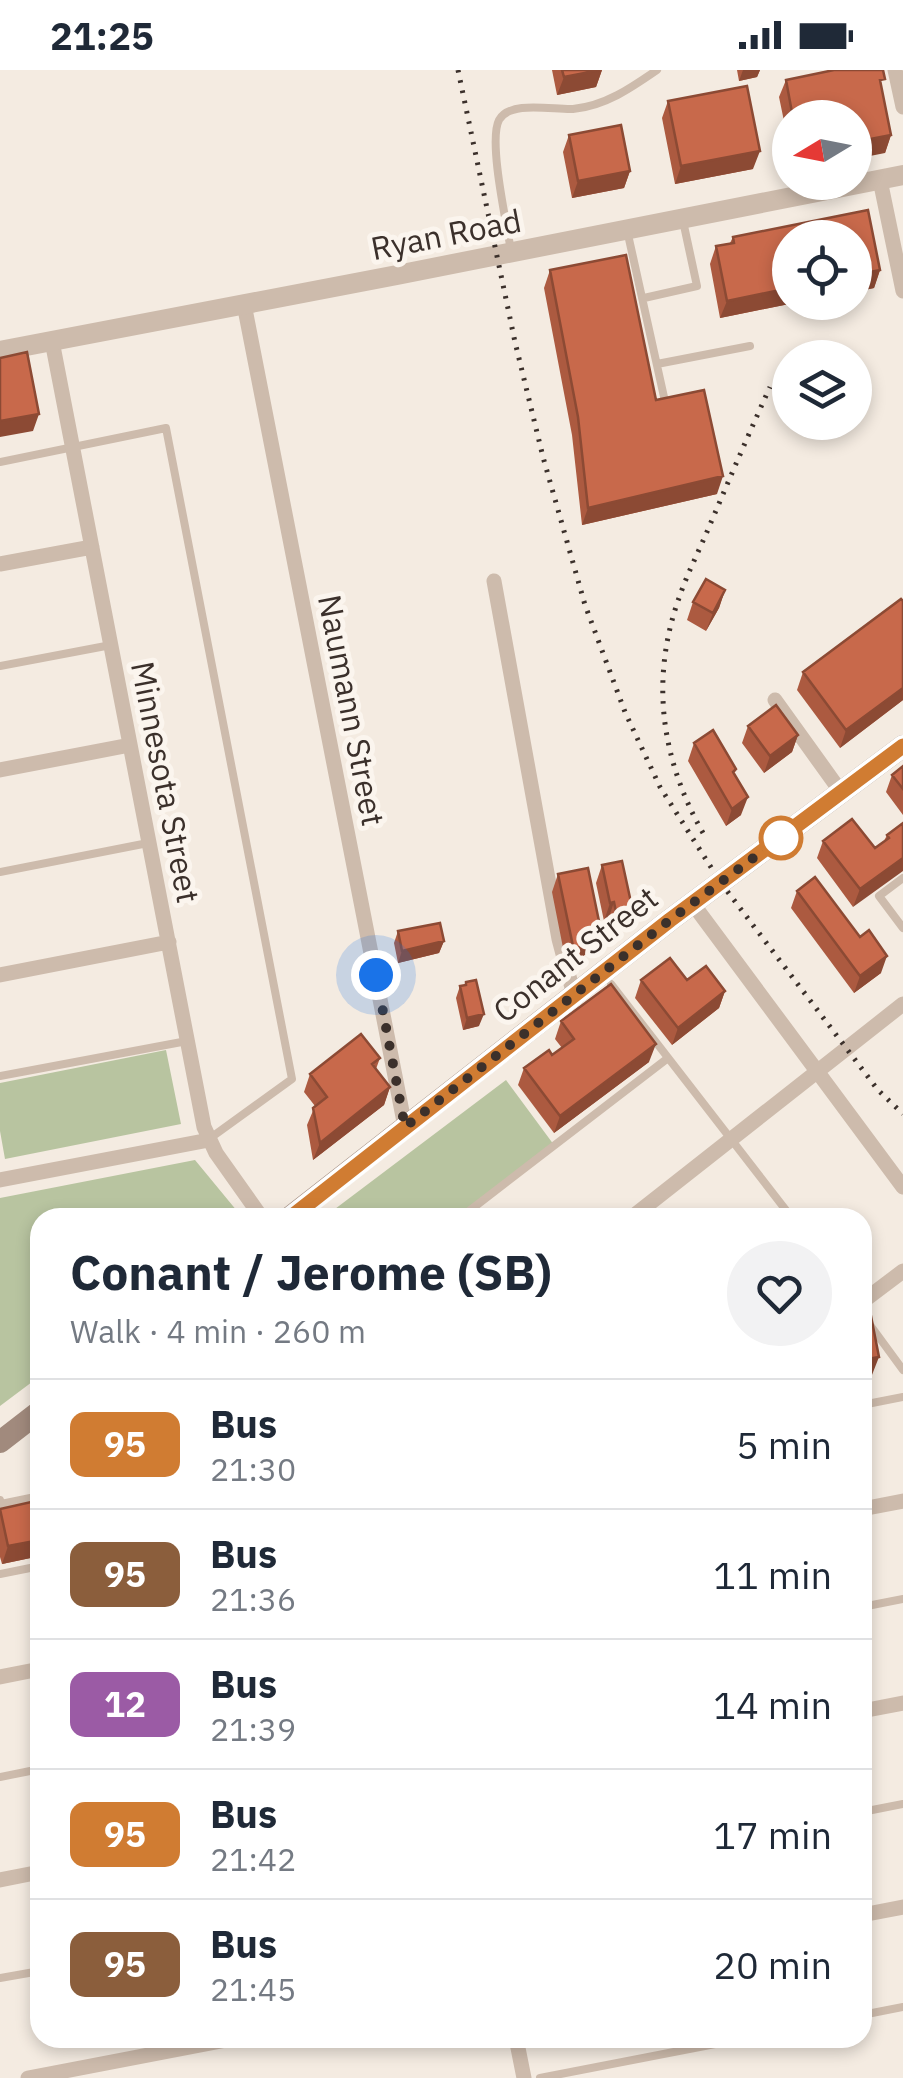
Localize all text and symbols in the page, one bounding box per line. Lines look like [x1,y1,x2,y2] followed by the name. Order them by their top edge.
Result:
[50,11,154,60] text: 21:25
[772,100,872,200] north arrow
[772,100,872,440] map controls
[367,199,525,269] street label: Ryan Road
[772,220,872,320] button: locate
[772,340,872,440] button: layers
[309,591,395,829] street label: Naumann Street
[122,658,210,906] street label: Minnesota Street
[760,817,802,859] unlabelled marker
[484,877,666,1031] street label: Conant Street
[351,950,401,1000] your location
[70,1241,552,1303] text: Conant / Jerome (SB)
[727,1241,832,1346] button: heart
[70,1310,366,1352] text: Walk · 4 min · 260 m
[210,1399,277,1448] text: Bus
[736,1420,832,1469] text: 5 min
[104,1421,146,1467] text: 95
[210,1448,296,1490] text: 21:30
[210,1529,277,1578] text: Bus
[713,1550,832,1599] text: 11 min
[104,1551,146,1597] text: 95
[210,1578,296,1620] text: 21:36
[210,1659,277,1708] text: Bus
[713,1680,832,1729] text: 14 min
[104,1681,146,1727] text: 12
[210,1708,296,1750] text: 21:39
[210,1789,277,1838] text: Bus
[713,1810,832,1859] text: 17 min
[104,1811,146,1857] text: 95
[210,1838,296,1880] text: 21:42
[210,1919,277,1968] text: Bus
[713,1940,832,1989] text: 20 min
[104,1941,146,1987] text: 95
[210,1968,296,2010] text: 21:45

